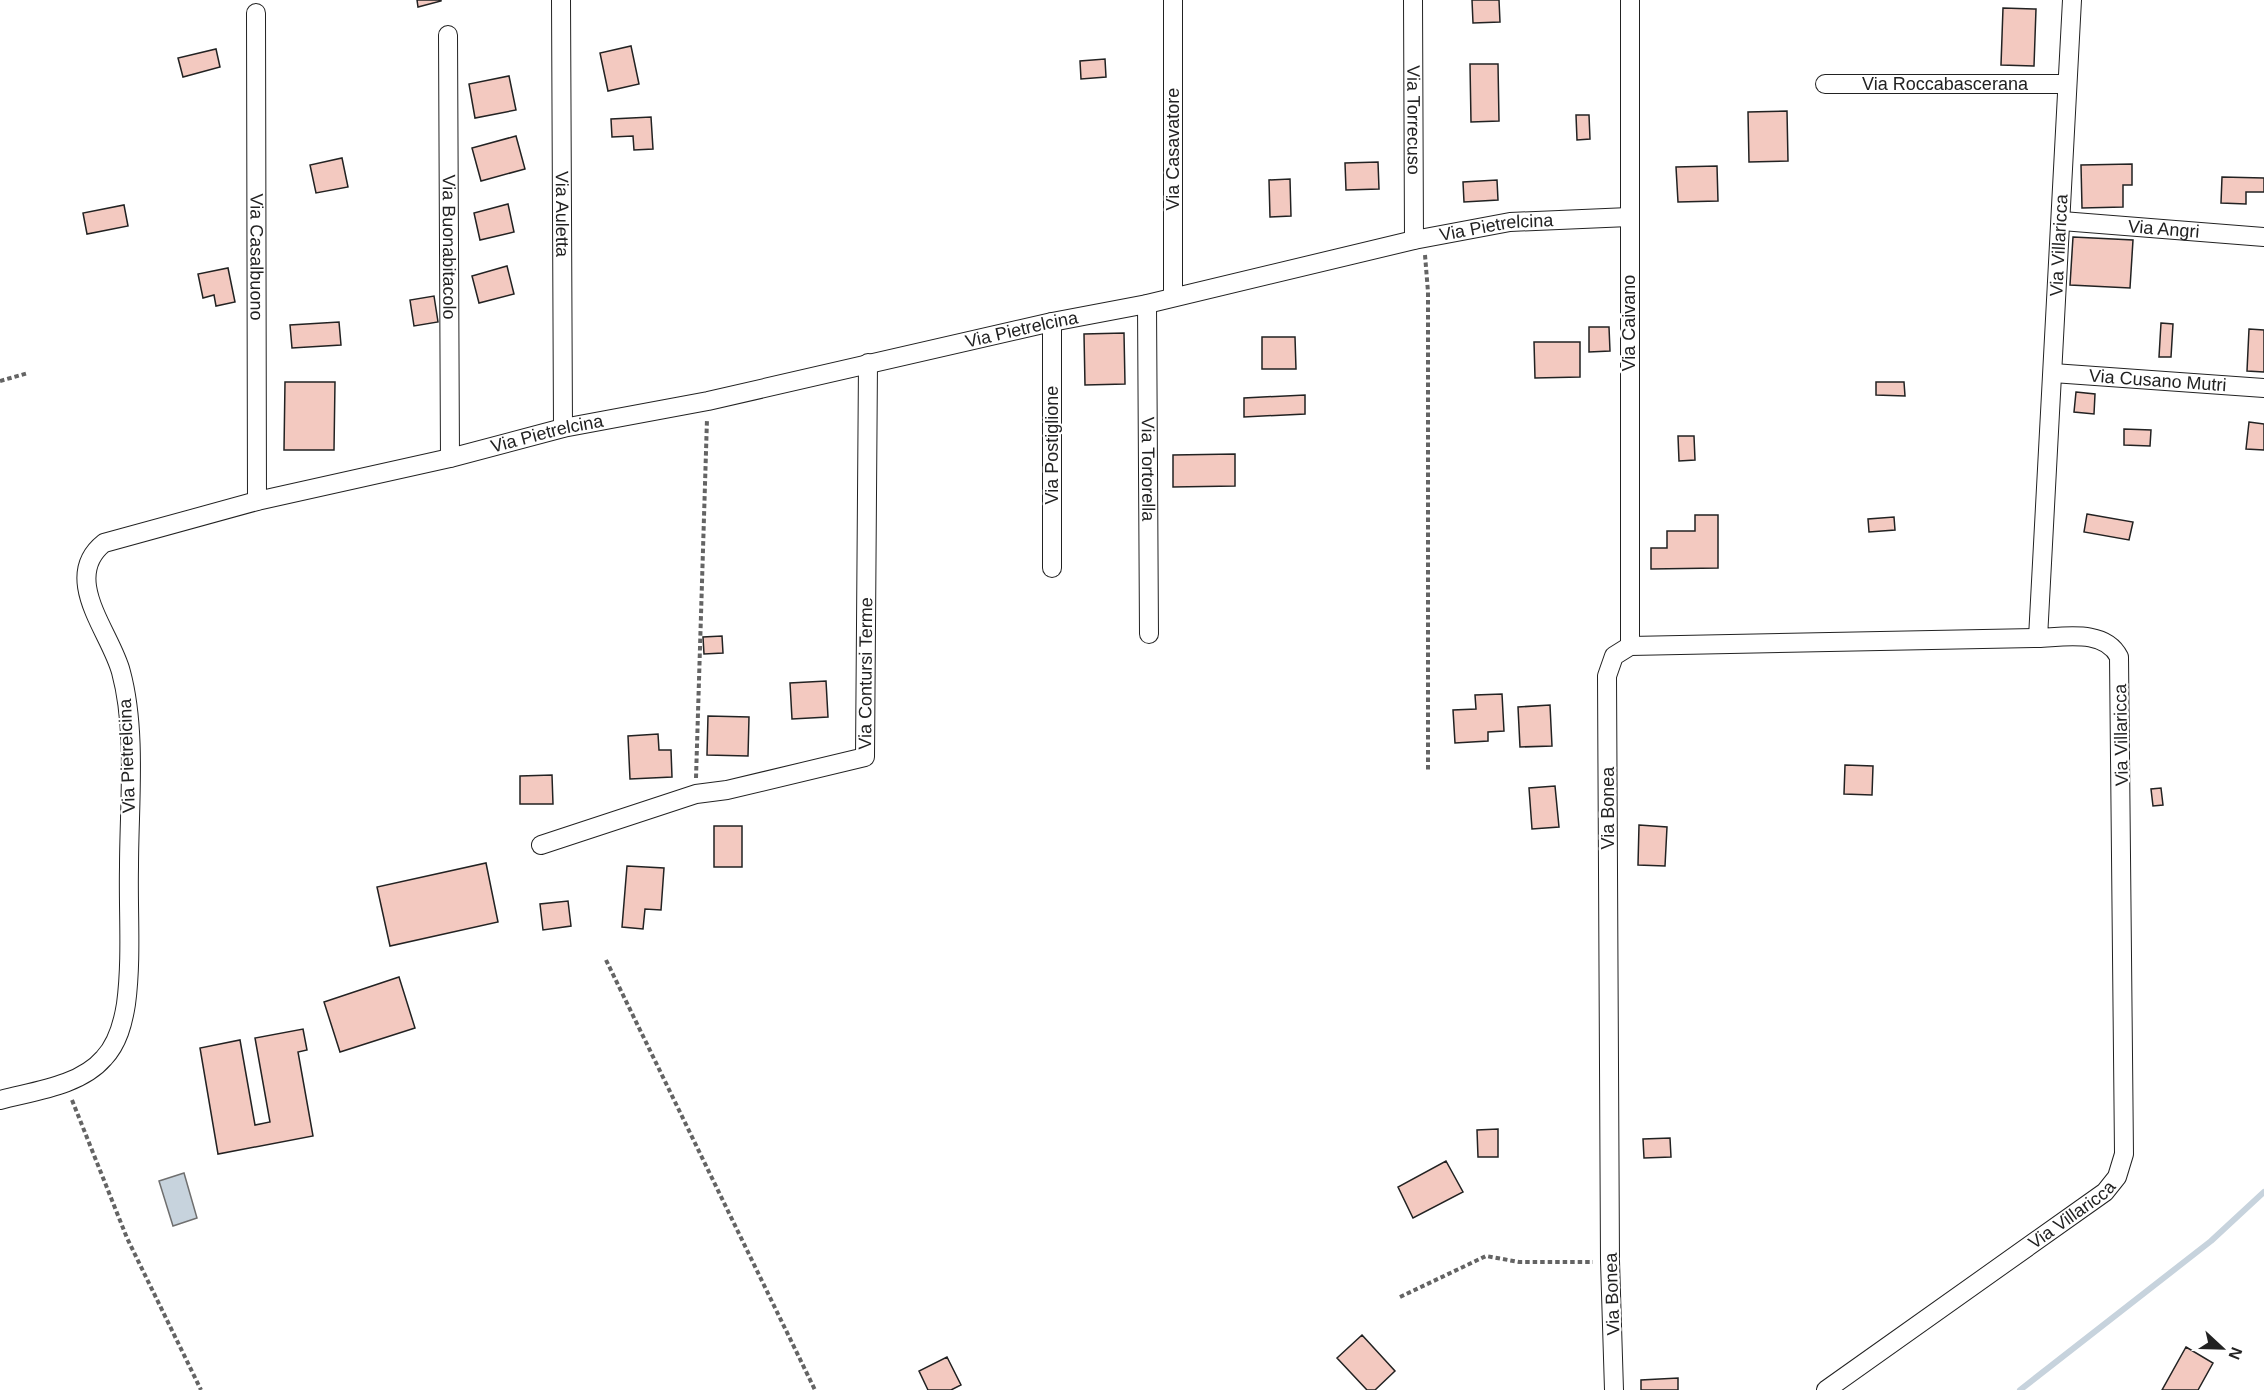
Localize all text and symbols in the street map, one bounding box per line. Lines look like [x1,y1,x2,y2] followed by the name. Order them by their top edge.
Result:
[1403,65,1424,175] street label: Via Torrecuso
[1862,74,2029,94] street label: Via Roccabascerana
[1163,88,1183,210] street label: Via Casavatore
[552,171,572,258] street label: Via Auletta
[439,175,459,319] street label: Via Buonabitacolo
[2046,193,2072,297] street label: Via Villaricca
[246,194,267,320] street label: Via Casalbuono
[1438,210,1555,245] street label: Via Pietrelcina
[2127,216,2200,242] street label: Via Angri
[1619,275,1639,371] street label: Via Caivano
[963,307,1080,352] street label: Via Pietrelcina
[2088,366,2227,395] street label: Via Cusano Mutri
[1042,386,1062,504] street label: Via Postiglione
[489,411,606,457] street label: Via Pietrelcina
[1138,417,1158,522] street label: Via Tortorella
[855,597,876,750] street label: Via Contursi Terme
[2110,683,2132,786] street label: Via Villaricca
[115,697,139,814] street label: Via Pietrelcina
[1598,766,1618,849] street label: Via Bonea
[2025,1176,2120,1253] street label: Via Villaricca
[1601,1251,1623,1336] street label: Via Bonea
[2192,1318,2252,1378] north arrow
[2225,1345,2245,1362] text: N

